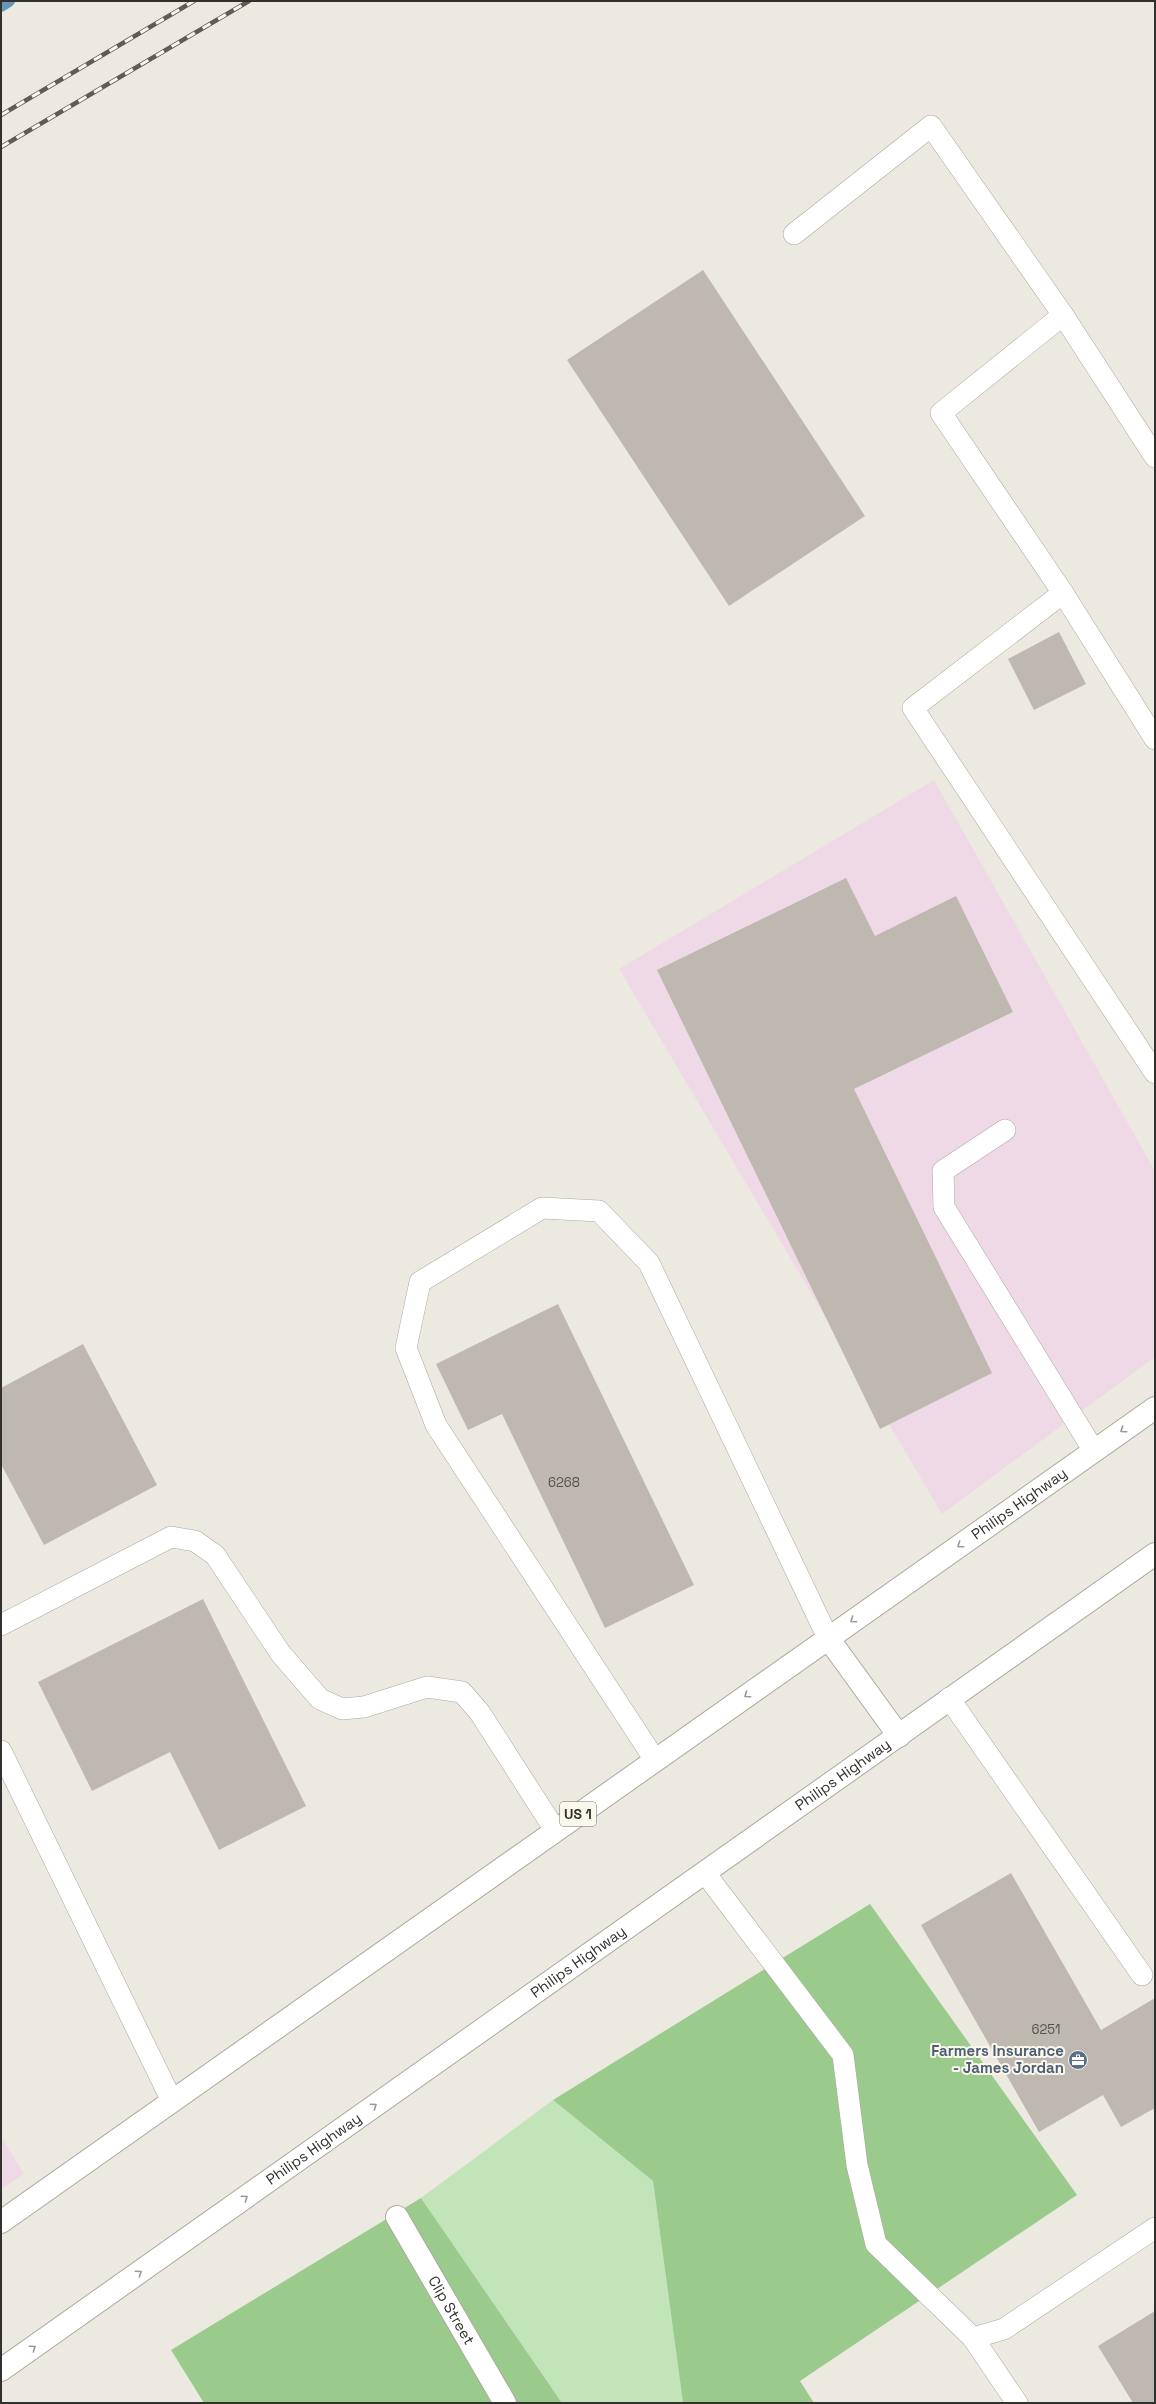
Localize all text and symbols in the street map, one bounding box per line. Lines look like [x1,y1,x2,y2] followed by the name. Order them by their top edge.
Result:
[1120,1425,1127,1433] one-way arrow
[967,1463,1070,1544] street label: Philips Highway
[548,1474,580,1491] house number: 6268
[957,1540,964,1547] one-way arrow
[850,1615,857,1623] one-way arrow
[744,1690,751,1698] one-way arrow
[791,1734,894,1815] street label: Philips Highway
[560,1802,596,1826] road number: US 1
[527,1921,629,2002] street label: Philips Highway
[1032,2021,1060,2038] house number: 6251
[931,2041,1064,2077] place label: Farmers Insurance - James Jordan
[1067,2049,1089,2071] office icon: Farmers Insurance - James Jordan
[370,2104,377,2111] one-way arrow
[262,2108,365,2189] street label: Philips Highway
[241,2196,248,2203] one-way arrow
[135,2270,142,2278] one-way arrow
[424,2272,479,2348] street label: Clip Street
[29,2345,36,2353] one-way arrow

